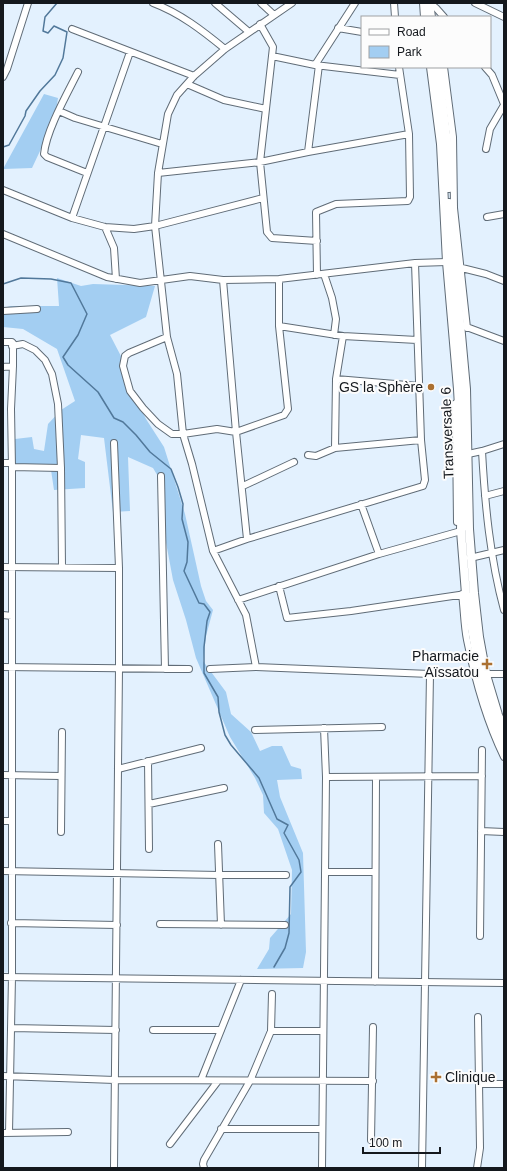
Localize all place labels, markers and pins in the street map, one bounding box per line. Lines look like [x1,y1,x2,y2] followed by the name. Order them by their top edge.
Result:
[339,379,423,395] place label: GS la Sphère
[426,382,436,392] marker: GS la Sphère
[412,648,479,680] place label: Pharmacie Aïssatou
[482,659,492,669] marker: Pharmacie Aïssatou
[445,1069,496,1085] place label: Clinique
[430,1071,442,1083] marker: Clinique

